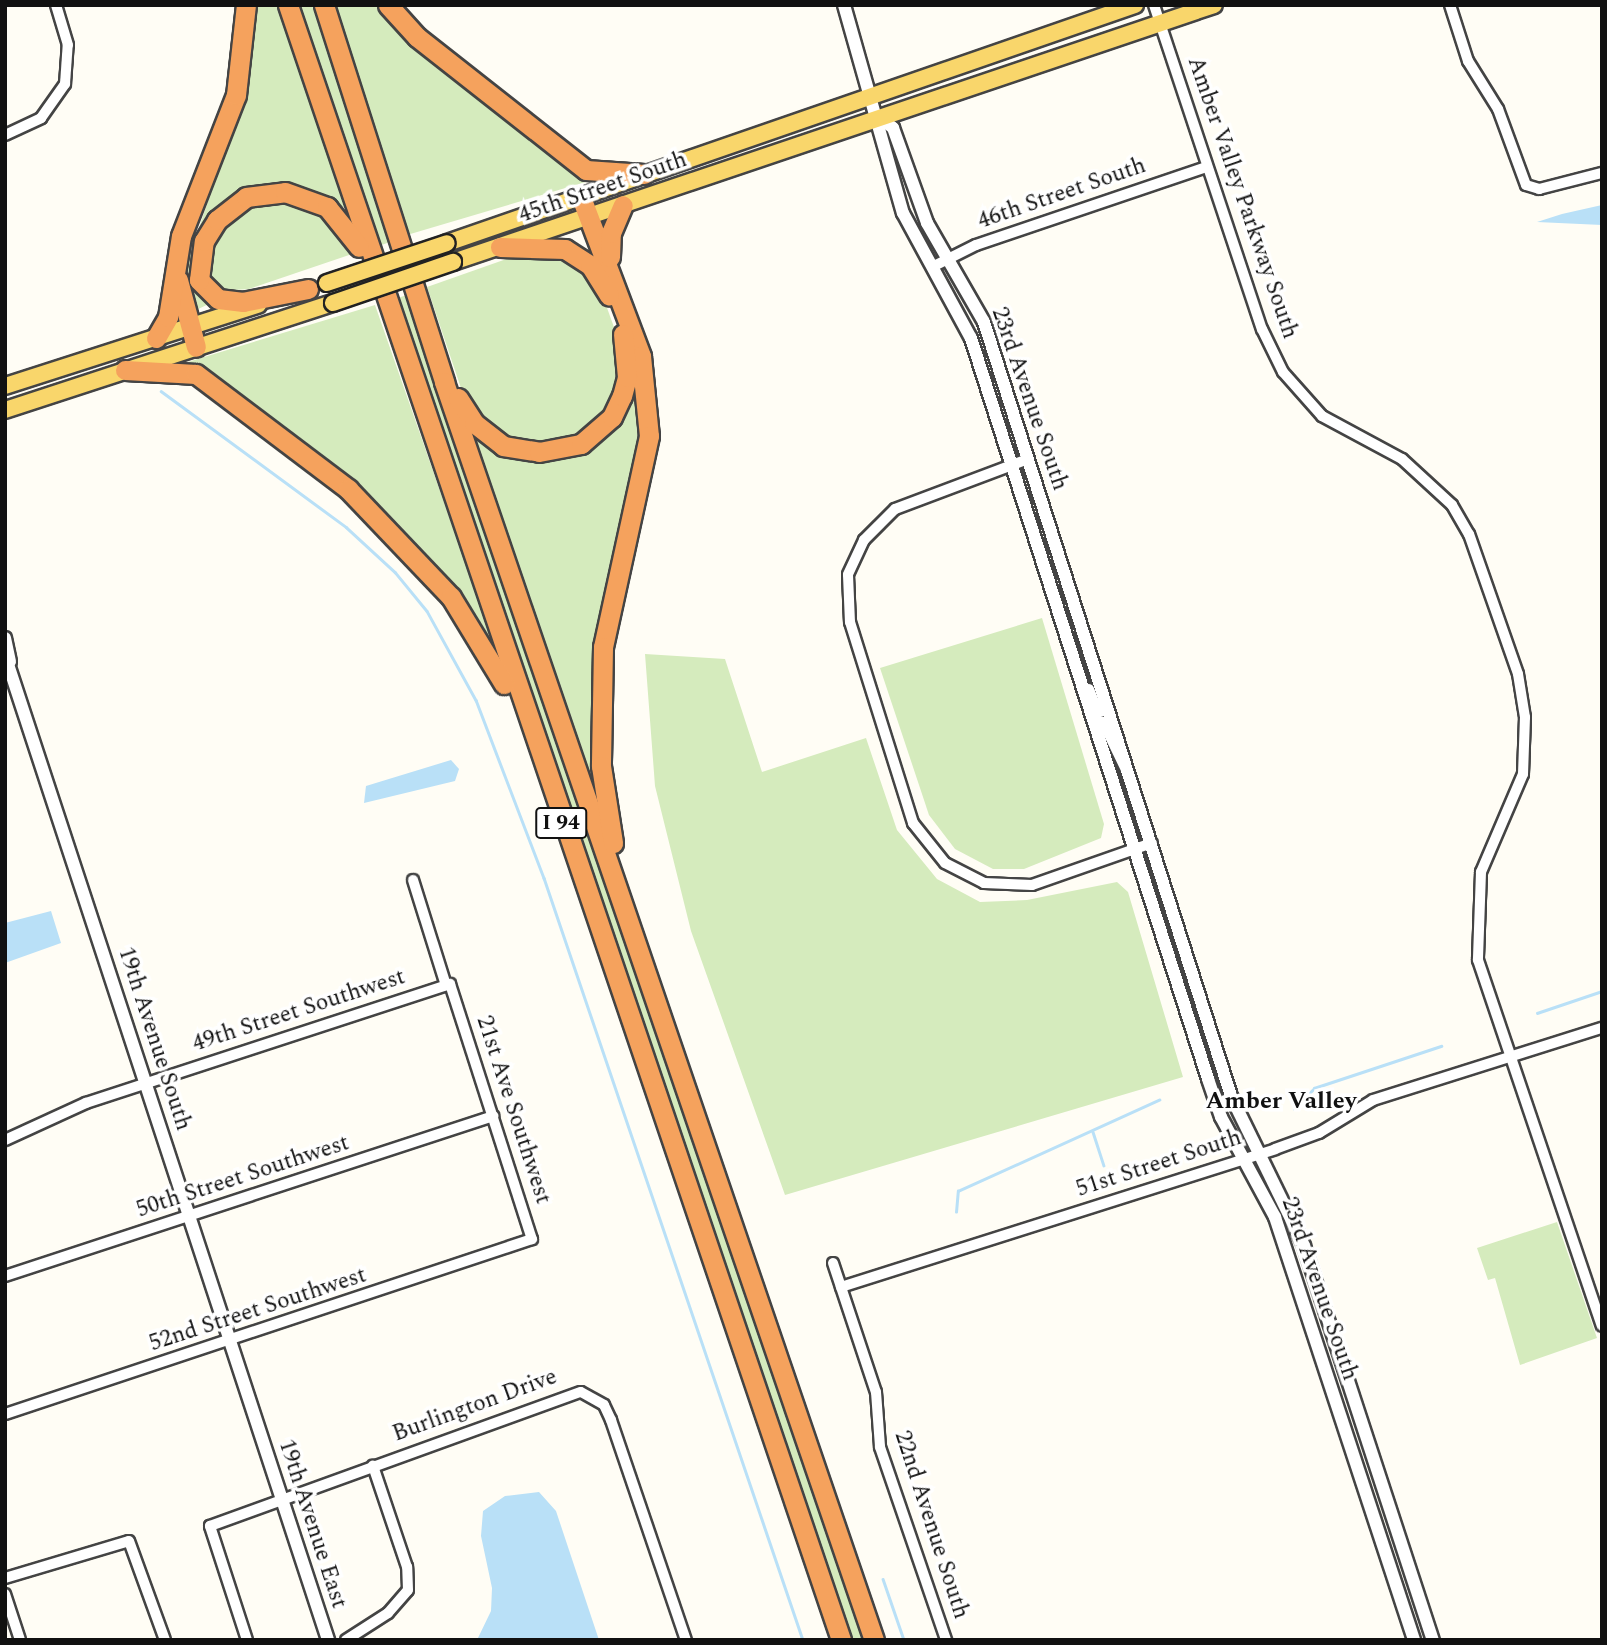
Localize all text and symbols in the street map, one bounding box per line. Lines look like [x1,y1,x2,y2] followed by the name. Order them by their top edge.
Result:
[1181,53,1303,343] street label: Amber Valley Parkway South
[515,146,691,230] street label: 45th Street South
[974,152,1150,236] street label: 46th Street South
[985,304,1073,494] street label: 23rd Avenue South
[535,806,587,840] road number: I 94
[111,944,197,1134] street label: 19th Avenue South
[189,964,409,1058] street label: 49th Street Southwest
[470,1012,556,1208] street label: 21st Ave Southwest
[1206,1088,1356,1116] district label: Amber Valley
[1073,1124,1245,1204] street label: 51st Street South
[133,1130,353,1224] street label: 50th Street Southwest
[1275,1194,1363,1384] street label: 23rd Avenue South
[146,1262,370,1358] street label: 52nd Street Southwest
[389,1363,561,1449] street label: Burlington Drive
[888,1427,974,1623] street label: 22nd Avenue South
[272,1436,352,1612] street label: 19th Avenue East

